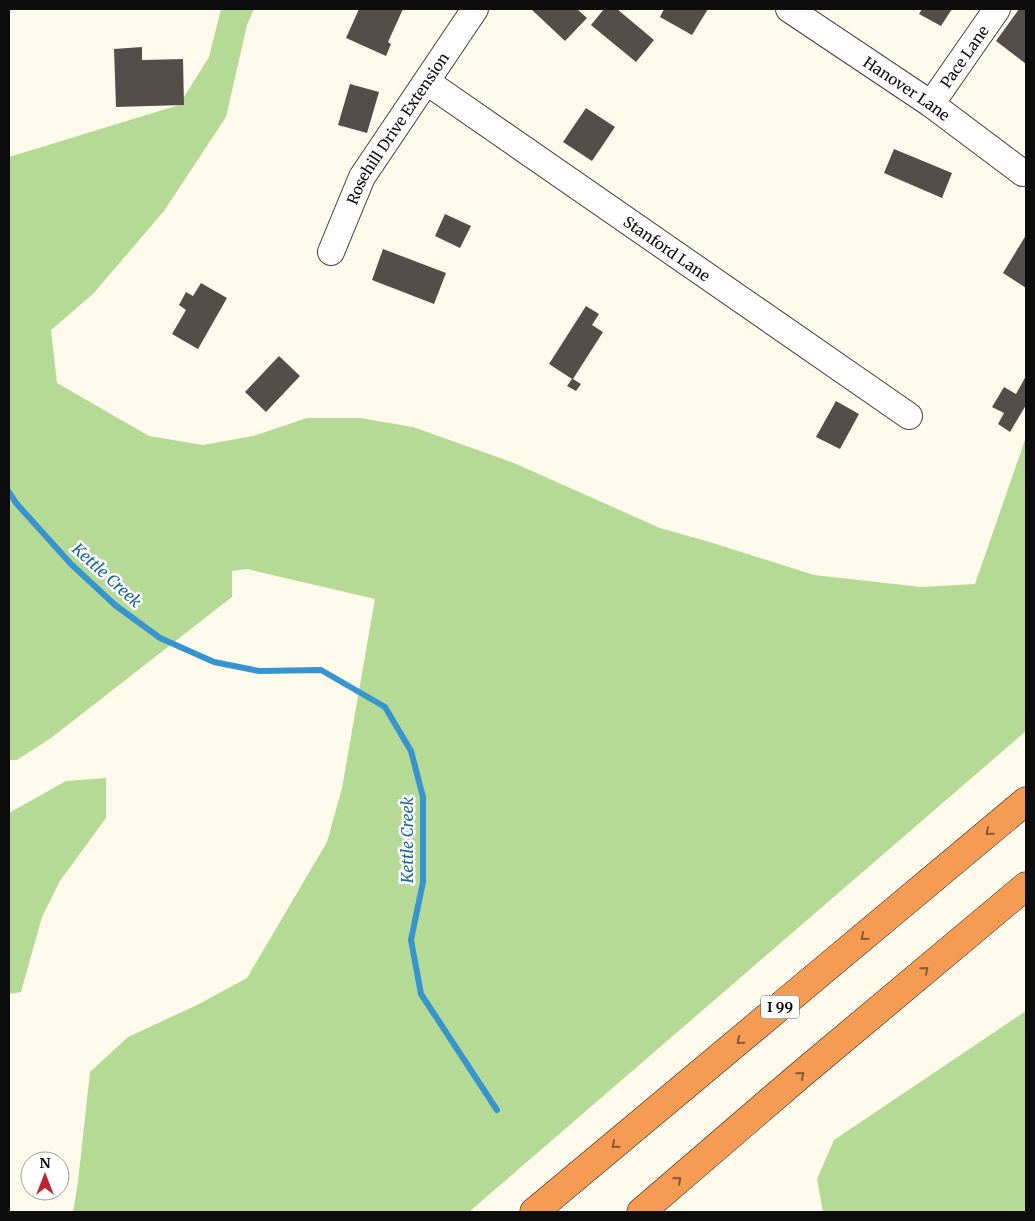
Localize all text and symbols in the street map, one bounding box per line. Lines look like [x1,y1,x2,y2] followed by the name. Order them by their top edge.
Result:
[936,21,993,91] street label: Pace Lane
[342,49,453,207] street label: Rosehill Drive Extension
[860,52,954,125] street label: Hanover Lane
[620,212,714,285] street label: Stanford Lane
[67,538,146,611] water label: Kettle Creek
[397,797,417,884] water label: Kettle Creek
[986,827,995,835] one-way arrow
[861,931,870,940] one-way arrow
[920,967,929,976] one-way arrow
[761,996,799,1019] road number: I 99
[736,1035,745,1044] one-way arrow
[795,1072,804,1080] one-way arrow
[611,1139,620,1148] one-way arrow
[20,1151,70,1201] north arrow
[39,1154,51,1172] text: N
[672,1177,681,1186] one-way arrow

